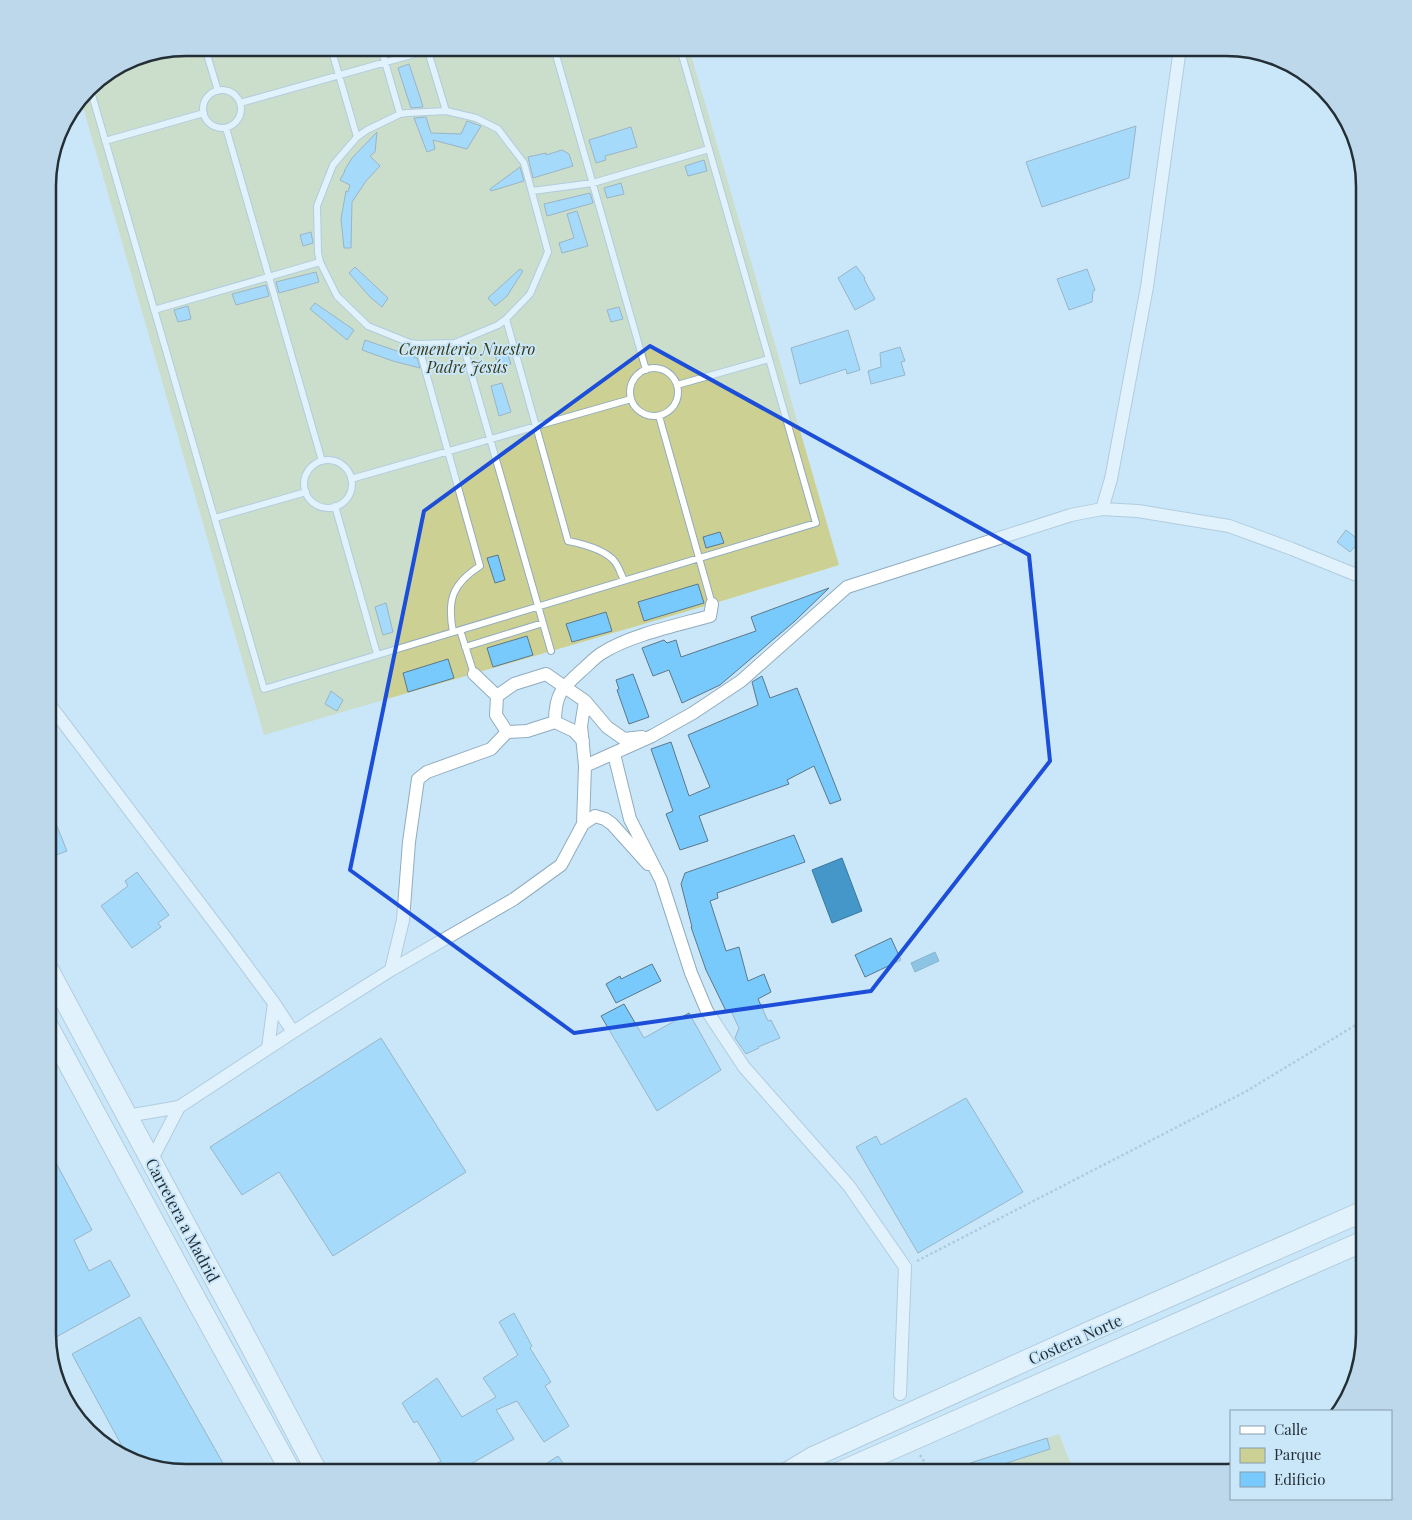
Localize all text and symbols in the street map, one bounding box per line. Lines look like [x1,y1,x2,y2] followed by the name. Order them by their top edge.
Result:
[399,338,535,377] park label: Cementerio Nuestro Padre Jesús
[141,1154,225,1286] street label: Carretera a Madrid
[1025,1309,1125,1369] street label: Costera Norte
[1230,1410,1392,1500] legend
[1274,1419,1308,1439] text: Calle
[1274,1444,1321,1464] text: Parque
[1274,1469,1325,1489] text: Edificio

